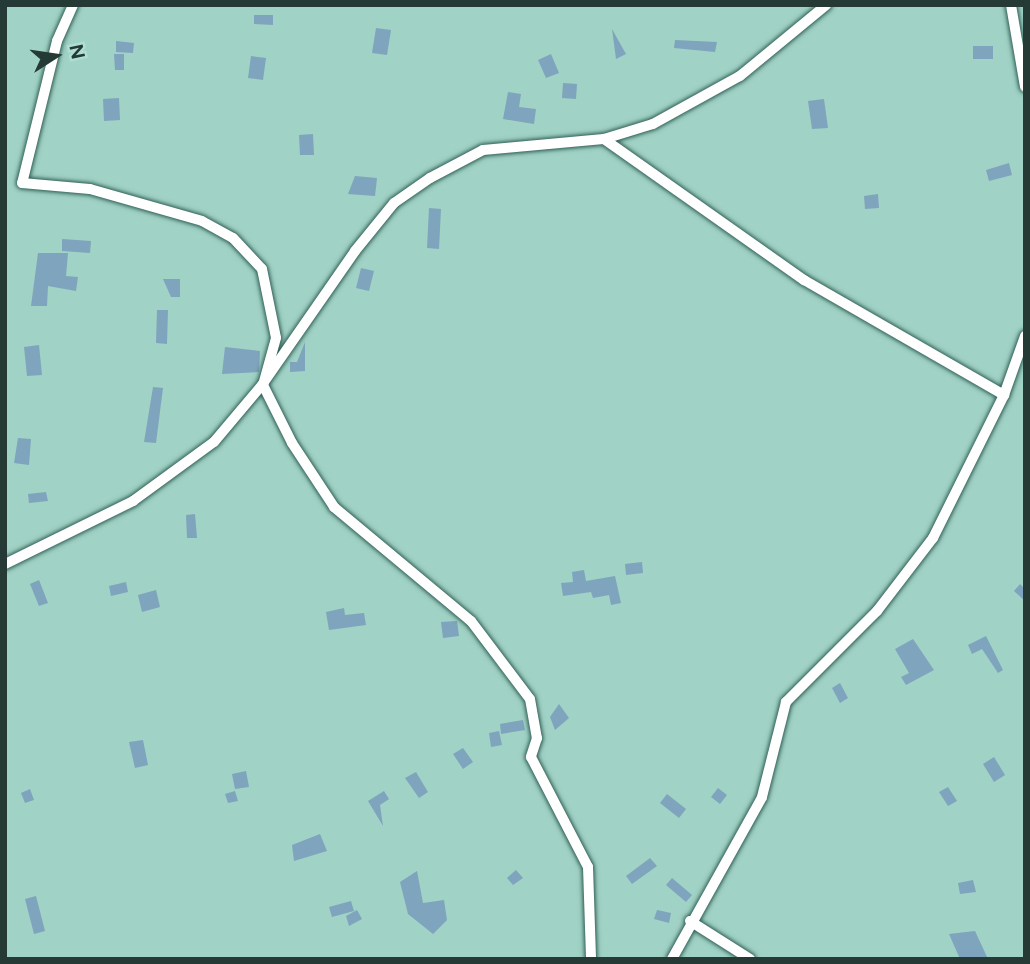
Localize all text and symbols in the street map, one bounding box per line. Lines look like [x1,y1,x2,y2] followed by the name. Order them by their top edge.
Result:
[21,21,91,91] north arrow
[64,42,90,61] text: N

